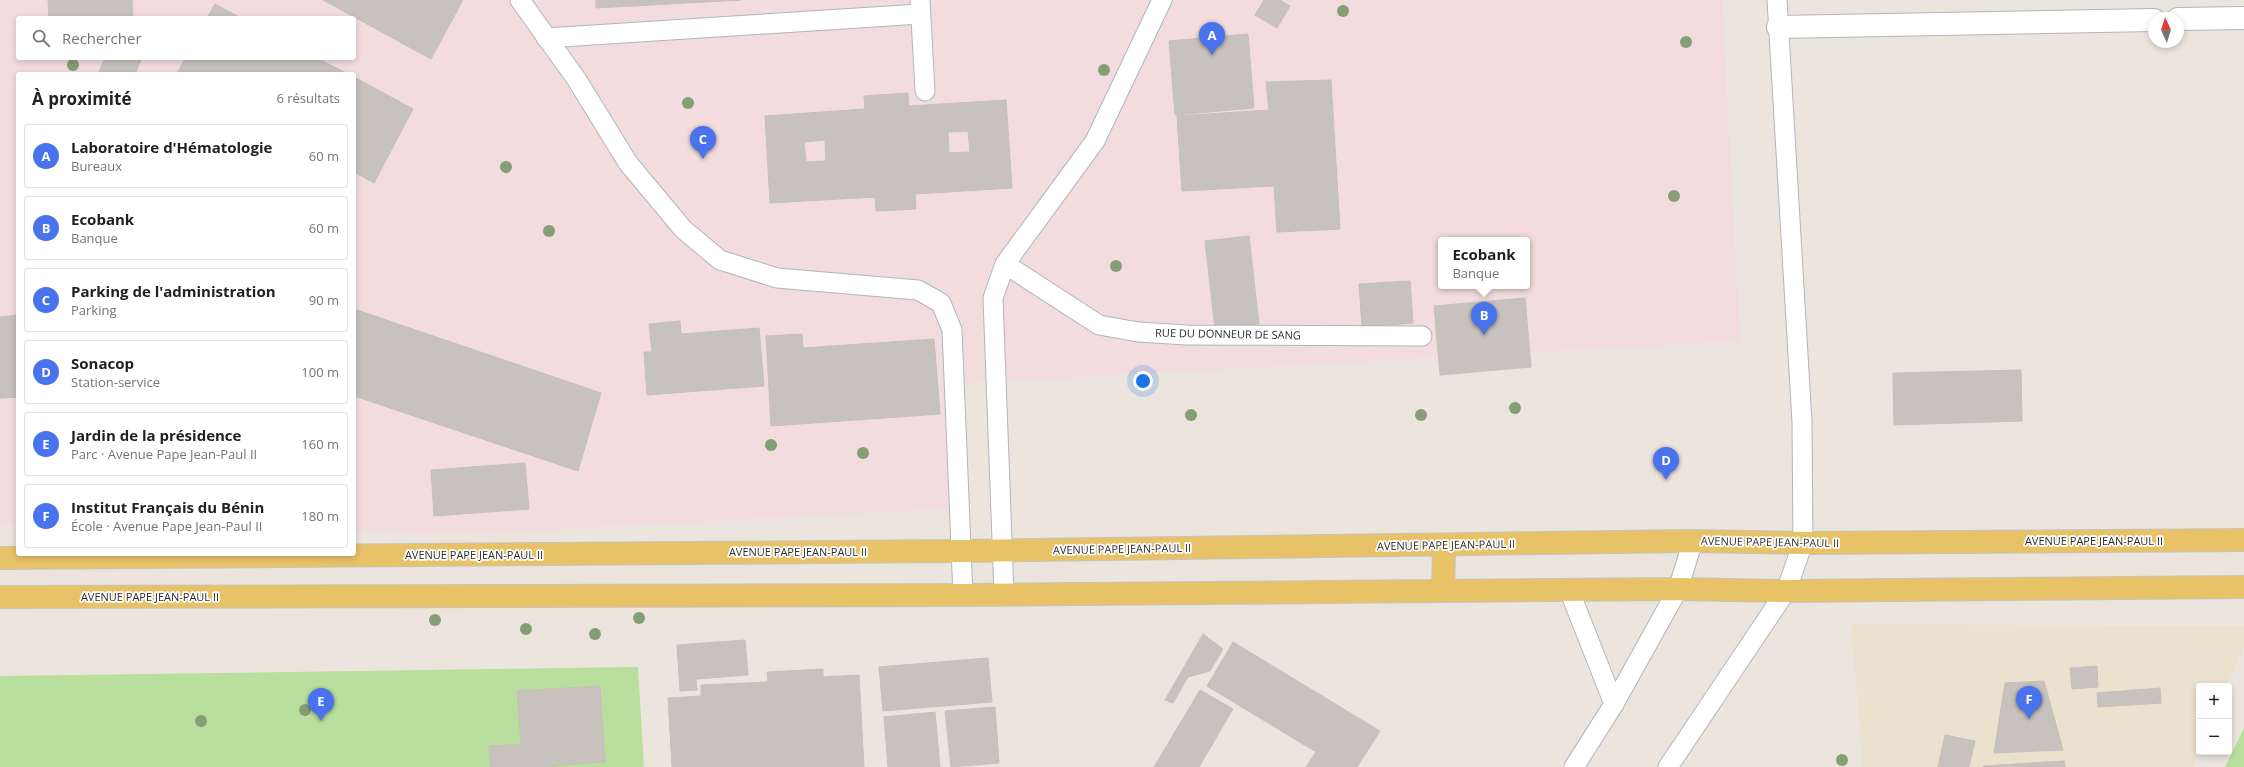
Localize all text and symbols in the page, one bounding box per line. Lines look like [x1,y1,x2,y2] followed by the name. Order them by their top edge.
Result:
[2148,12,2184,48] north arrow
[16,16,356,60] search box
[1199,22,1225,55] pin: A
[30,27,52,49] icon: search
[62,28,142,48] text: Rechercher
[32,87,131,110] text: À proximité
[276,89,340,107] text: 6 résultats
[690,126,716,159] pin: C
[71,137,272,157] text: Laboratoire d'Hématologie
[42,147,50,165] text: A
[309,147,339,165] text: 60 m
[71,157,122,175] text: Bureaux
[71,209,134,229] text: Ecobank
[42,219,50,237] text: B
[309,219,339,237] text: 60 m
[71,229,118,247] text: Banque
[1438,237,1530,289] popup
[1452,244,1516,264] text: Ecobank
[1452,264,1499,282] text: Banque
[71,281,276,301] text: Parking de l'administration
[42,291,50,309] text: C
[309,291,339,309] text: 90 m
[71,301,117,319] text: Parking
[1471,302,1497,335] pin: B
[1155,325,1301,342] street label: RUE DU DONNEUR DE SANG
[71,353,134,373] text: Sonacop
[41,363,51,381] text: D
[301,363,339,381] text: 100 m
[1133,371,1153,391] your location
[71,373,160,391] text: Station-service
[71,425,241,445] text: Jardin de la présidence
[42,435,50,453] text: E
[301,435,339,453] text: 160 m
[71,445,257,463] text: Parc · Avenue Pape Jean-Paul II
[1653,447,1679,480] pin: D
[71,497,264,517] text: Institut Français du Bénin
[42,507,50,525] text: F
[301,507,339,525] text: 180 m
[71,517,262,535] text: École · Avenue Pape Jean-Paul II
[1701,533,1839,550] street label: AVENUE PAPE JEAN-PAUL II
[2025,533,2163,548] street label: AVENUE PAPE JEAN-PAUL II
[1377,536,1515,553] street label: AVENUE PAPE JEAN-PAUL II
[1053,540,1191,557] street label: AVENUE PAPE JEAN-PAUL II
[729,544,867,559] street label: AVENUE PAPE JEAN-PAUL II
[405,547,543,562] street label: AVENUE PAPE JEAN-PAUL II
[81,589,219,604] street label: AVENUE PAPE JEAN-PAUL II
[2196,683,2232,755] map controls
[2196,683,2232,719] button: +
[2016,686,2042,719] pin: F
[308,688,334,721] pin: E
[2196,719,2232,755] button: −

